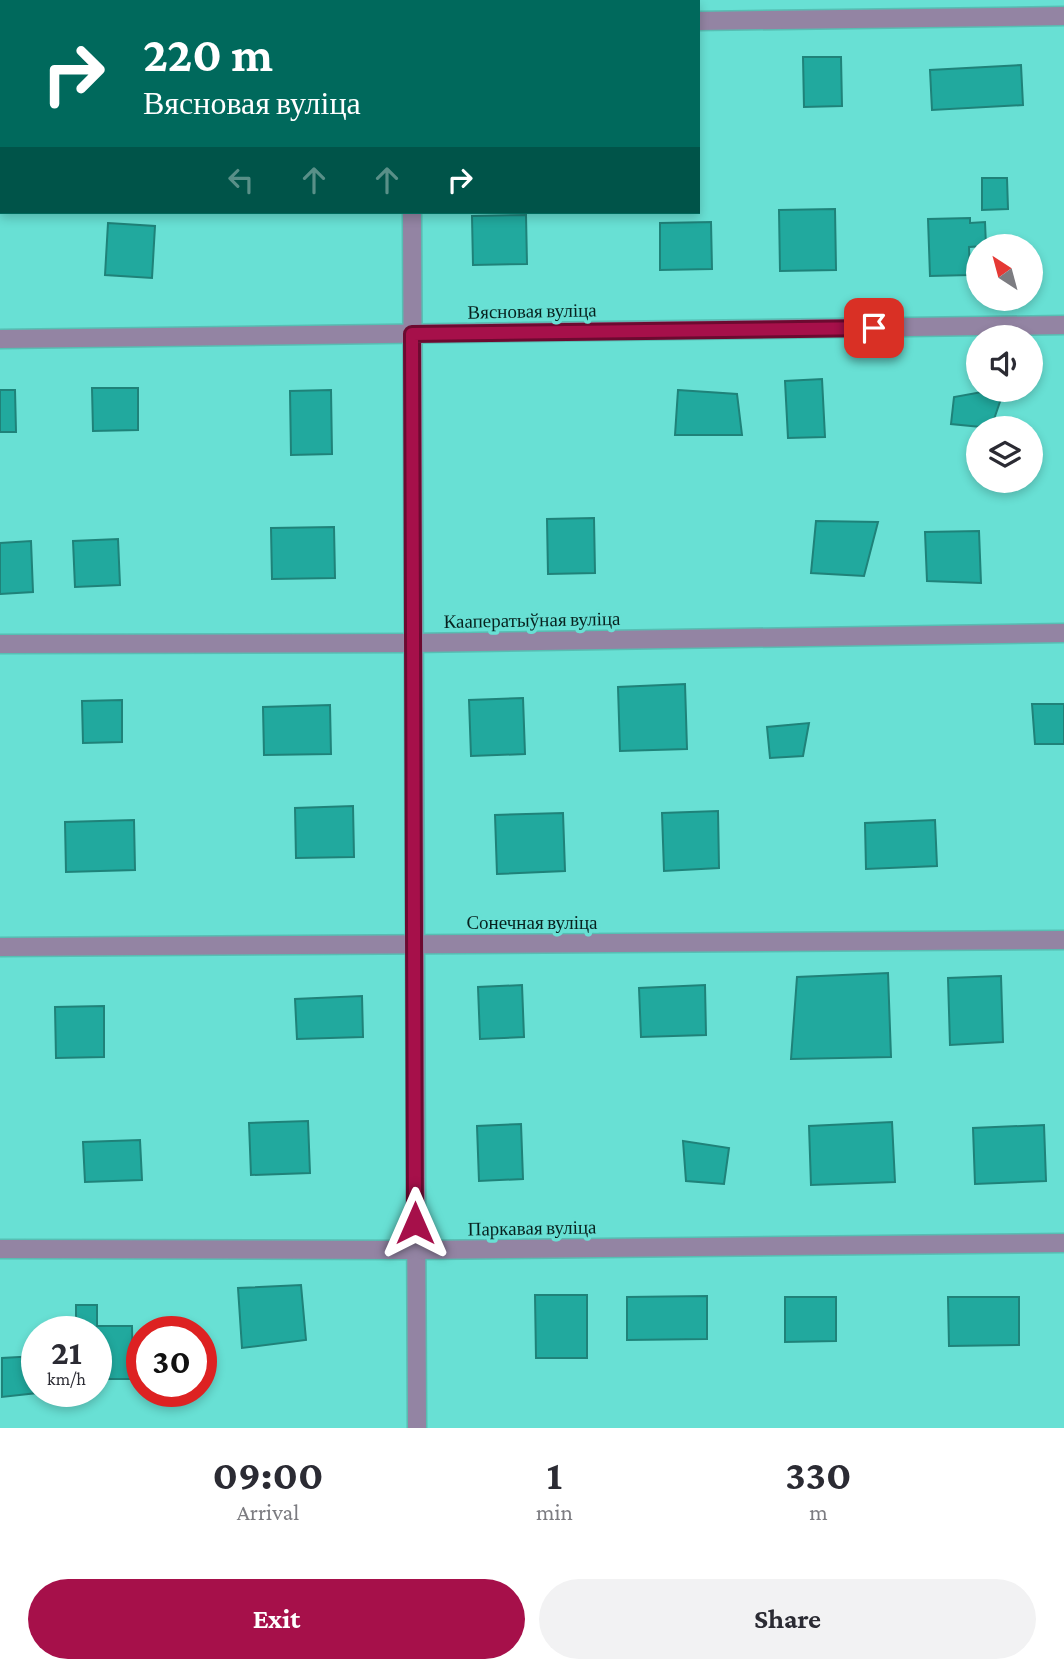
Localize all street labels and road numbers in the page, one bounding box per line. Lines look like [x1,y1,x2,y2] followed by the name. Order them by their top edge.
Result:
[467,299,597,323] street label: Вясновая вуліца
[443,608,621,632] street label: Кааператыўная вуліца
[466,912,598,933] street label: Сонечная вуліца
[467,1216,597,1240] street label: Паркавая вуліца

